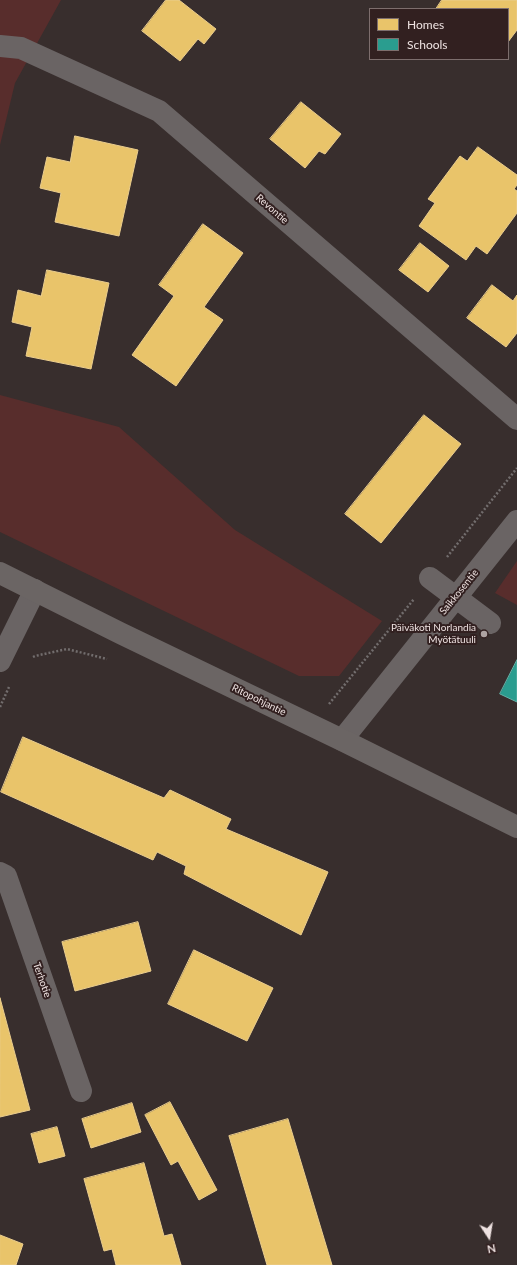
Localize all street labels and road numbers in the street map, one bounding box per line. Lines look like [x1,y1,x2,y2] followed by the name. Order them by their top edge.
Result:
[253,192,291,226] street label: Revontie
[437,567,481,617] street label: Saikkosentie
[230,682,288,718] street label: Ritopohjantie
[30,961,54,999] street label: Terhotie

